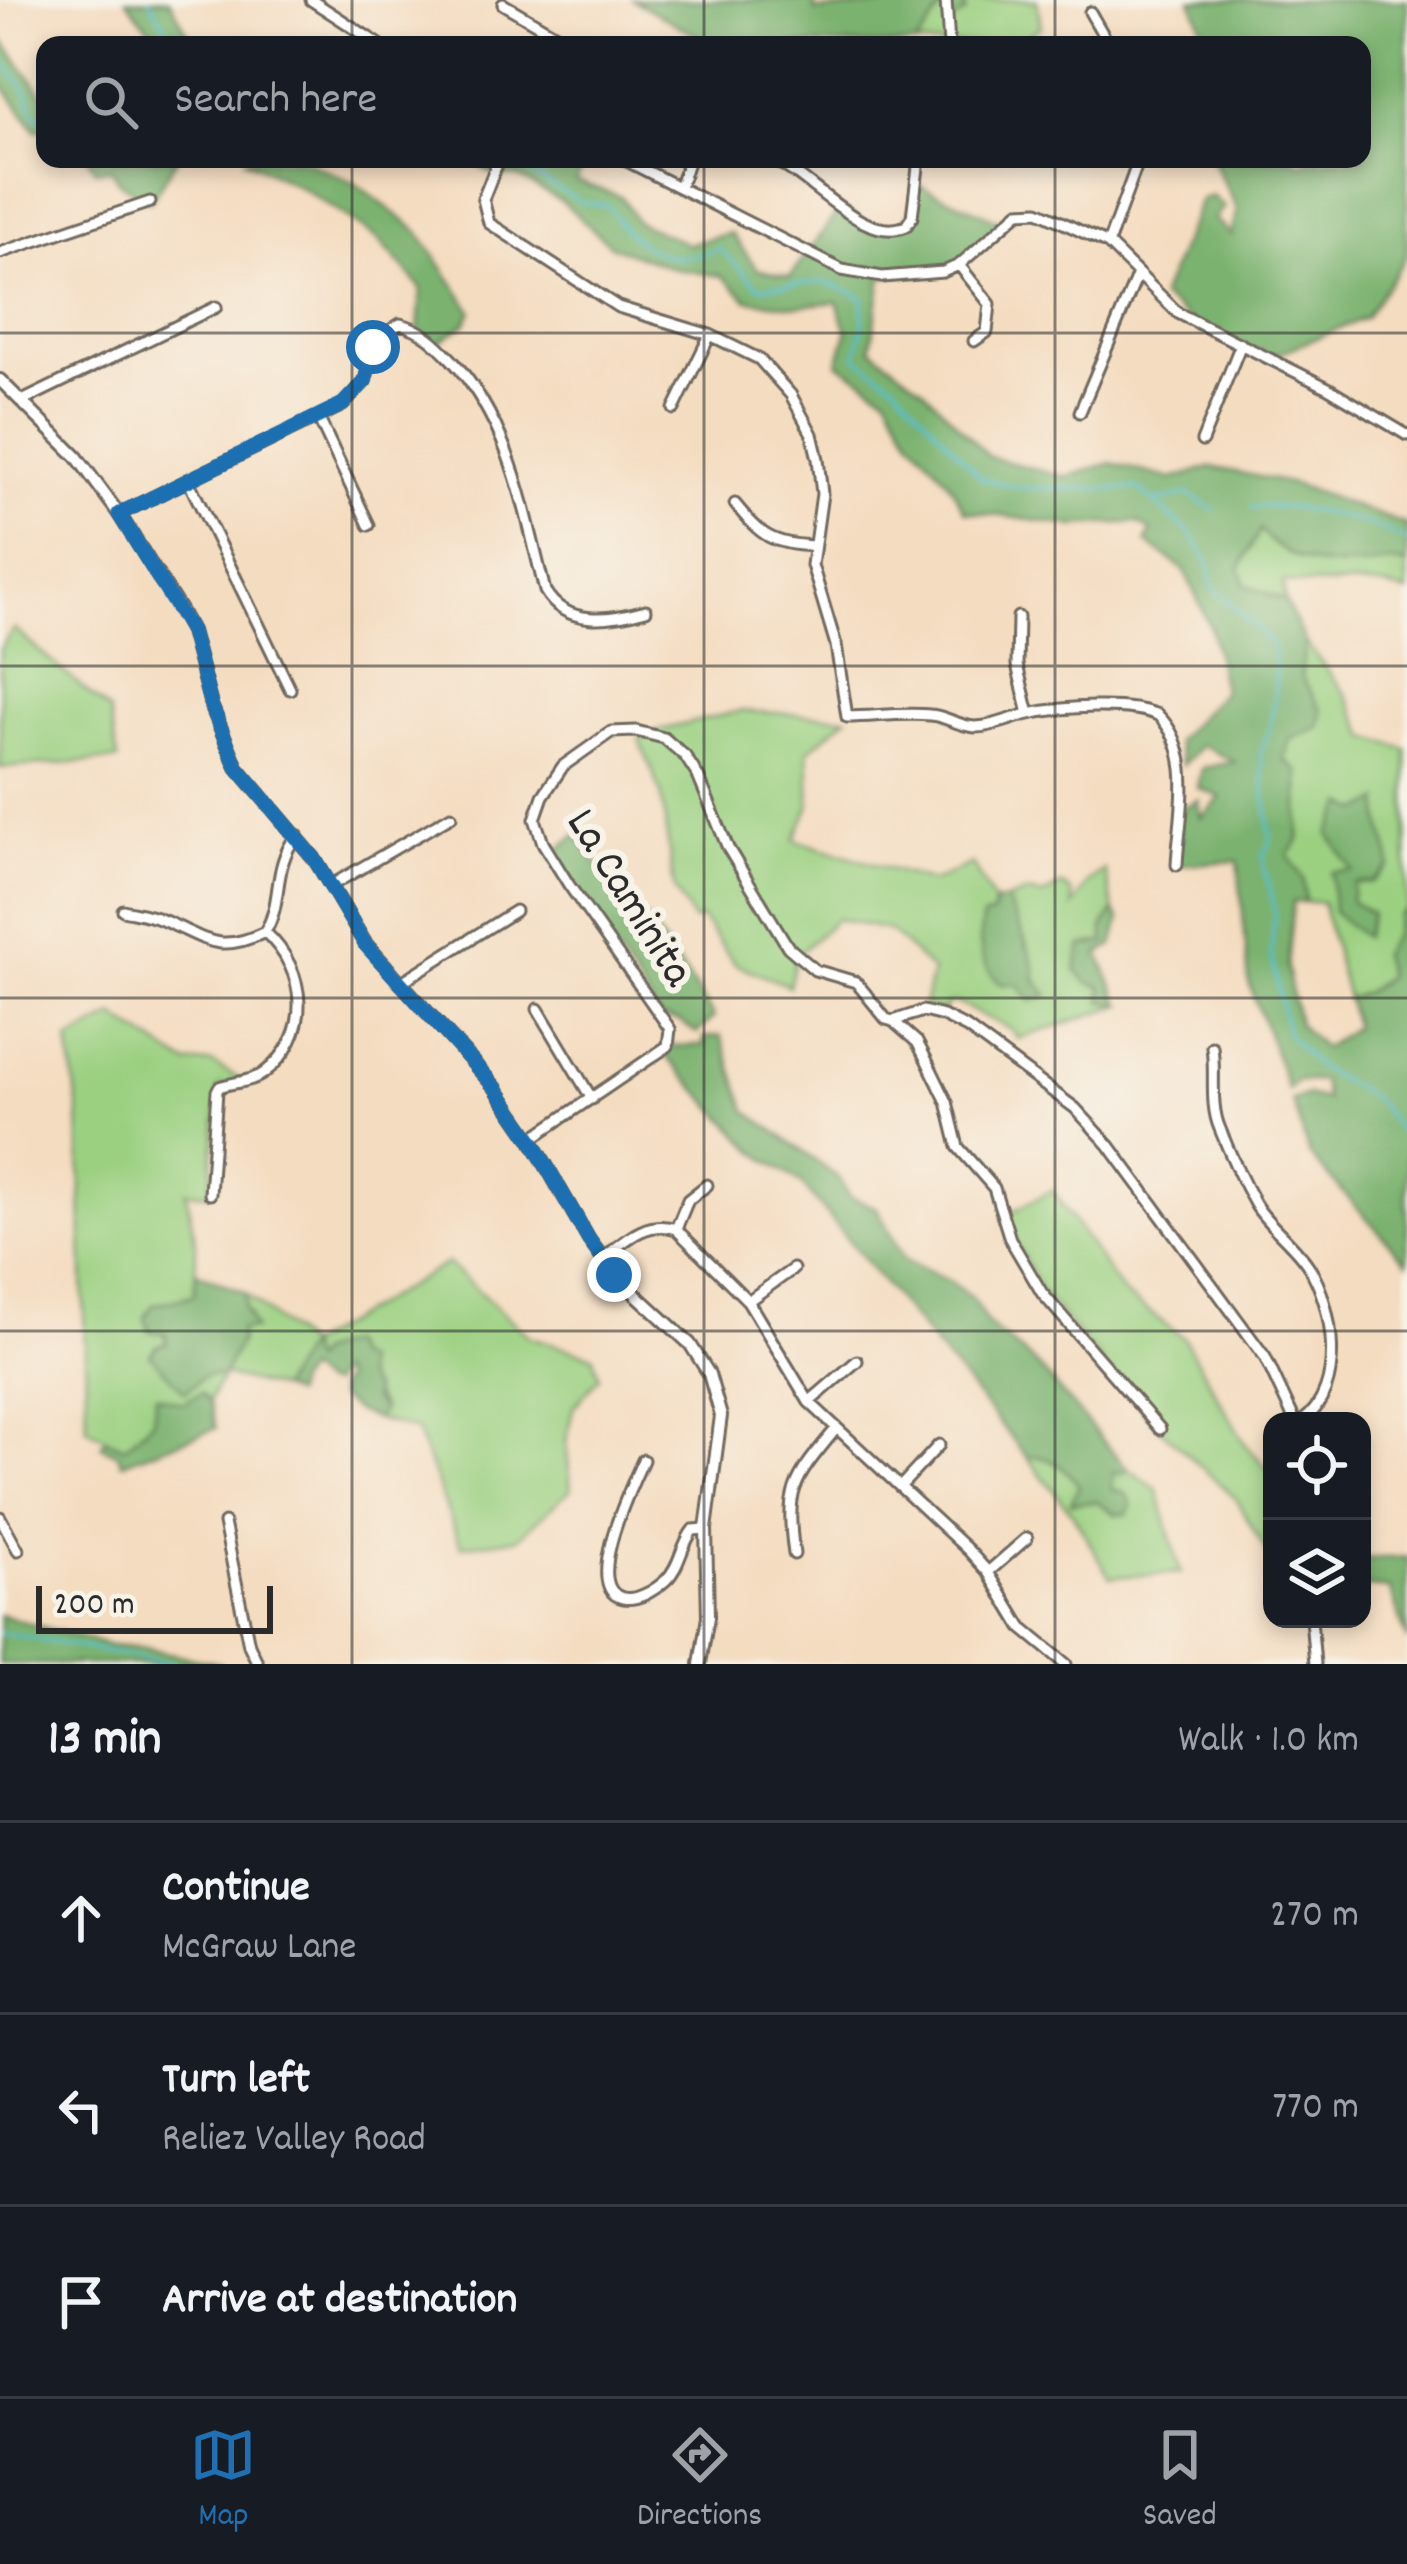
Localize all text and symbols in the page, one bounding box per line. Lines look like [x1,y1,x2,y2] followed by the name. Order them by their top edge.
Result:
[36,36,1371,168] search box
[78,69,144,135] icon: search
[174,70,377,134] text: Search here
[346,320,400,374] route start
[547,798,707,1001] street label: La Caminita
[587,1248,641,1302] route end
[1263,1412,1371,1628] map controls
[1263,1412,1371,1520] button: locate
[1263,1520,1371,1628] button: layers
[36,1580,273,1633] scale bar
[54,1583,135,1630] text: 200 m
[48,1706,161,1778] text: 13 min
[1178,1715,1359,1770] text: Walk · 1.0 km
[162,1858,310,1922] text: Continue
[48,1885,114,1951] icon: ahead
[1270,1890,1359,1945] text: 270 m
[162,1922,356,1977] text: McGraw Lane
[162,2050,310,2114] text: Turn left
[48,2077,114,2143] icon: left
[1272,2082,1359,2137] text: 770 m
[162,2114,426,2169] text: Reliez Valley Road
[48,2269,114,2335] icon: arrive
[162,2270,517,2334] text: Arrive at destination
[190,2422,256,2541] tab: Map
[637,2422,762,2541] tab: Directions
[1143,2422,1217,2541] tab: Saved

